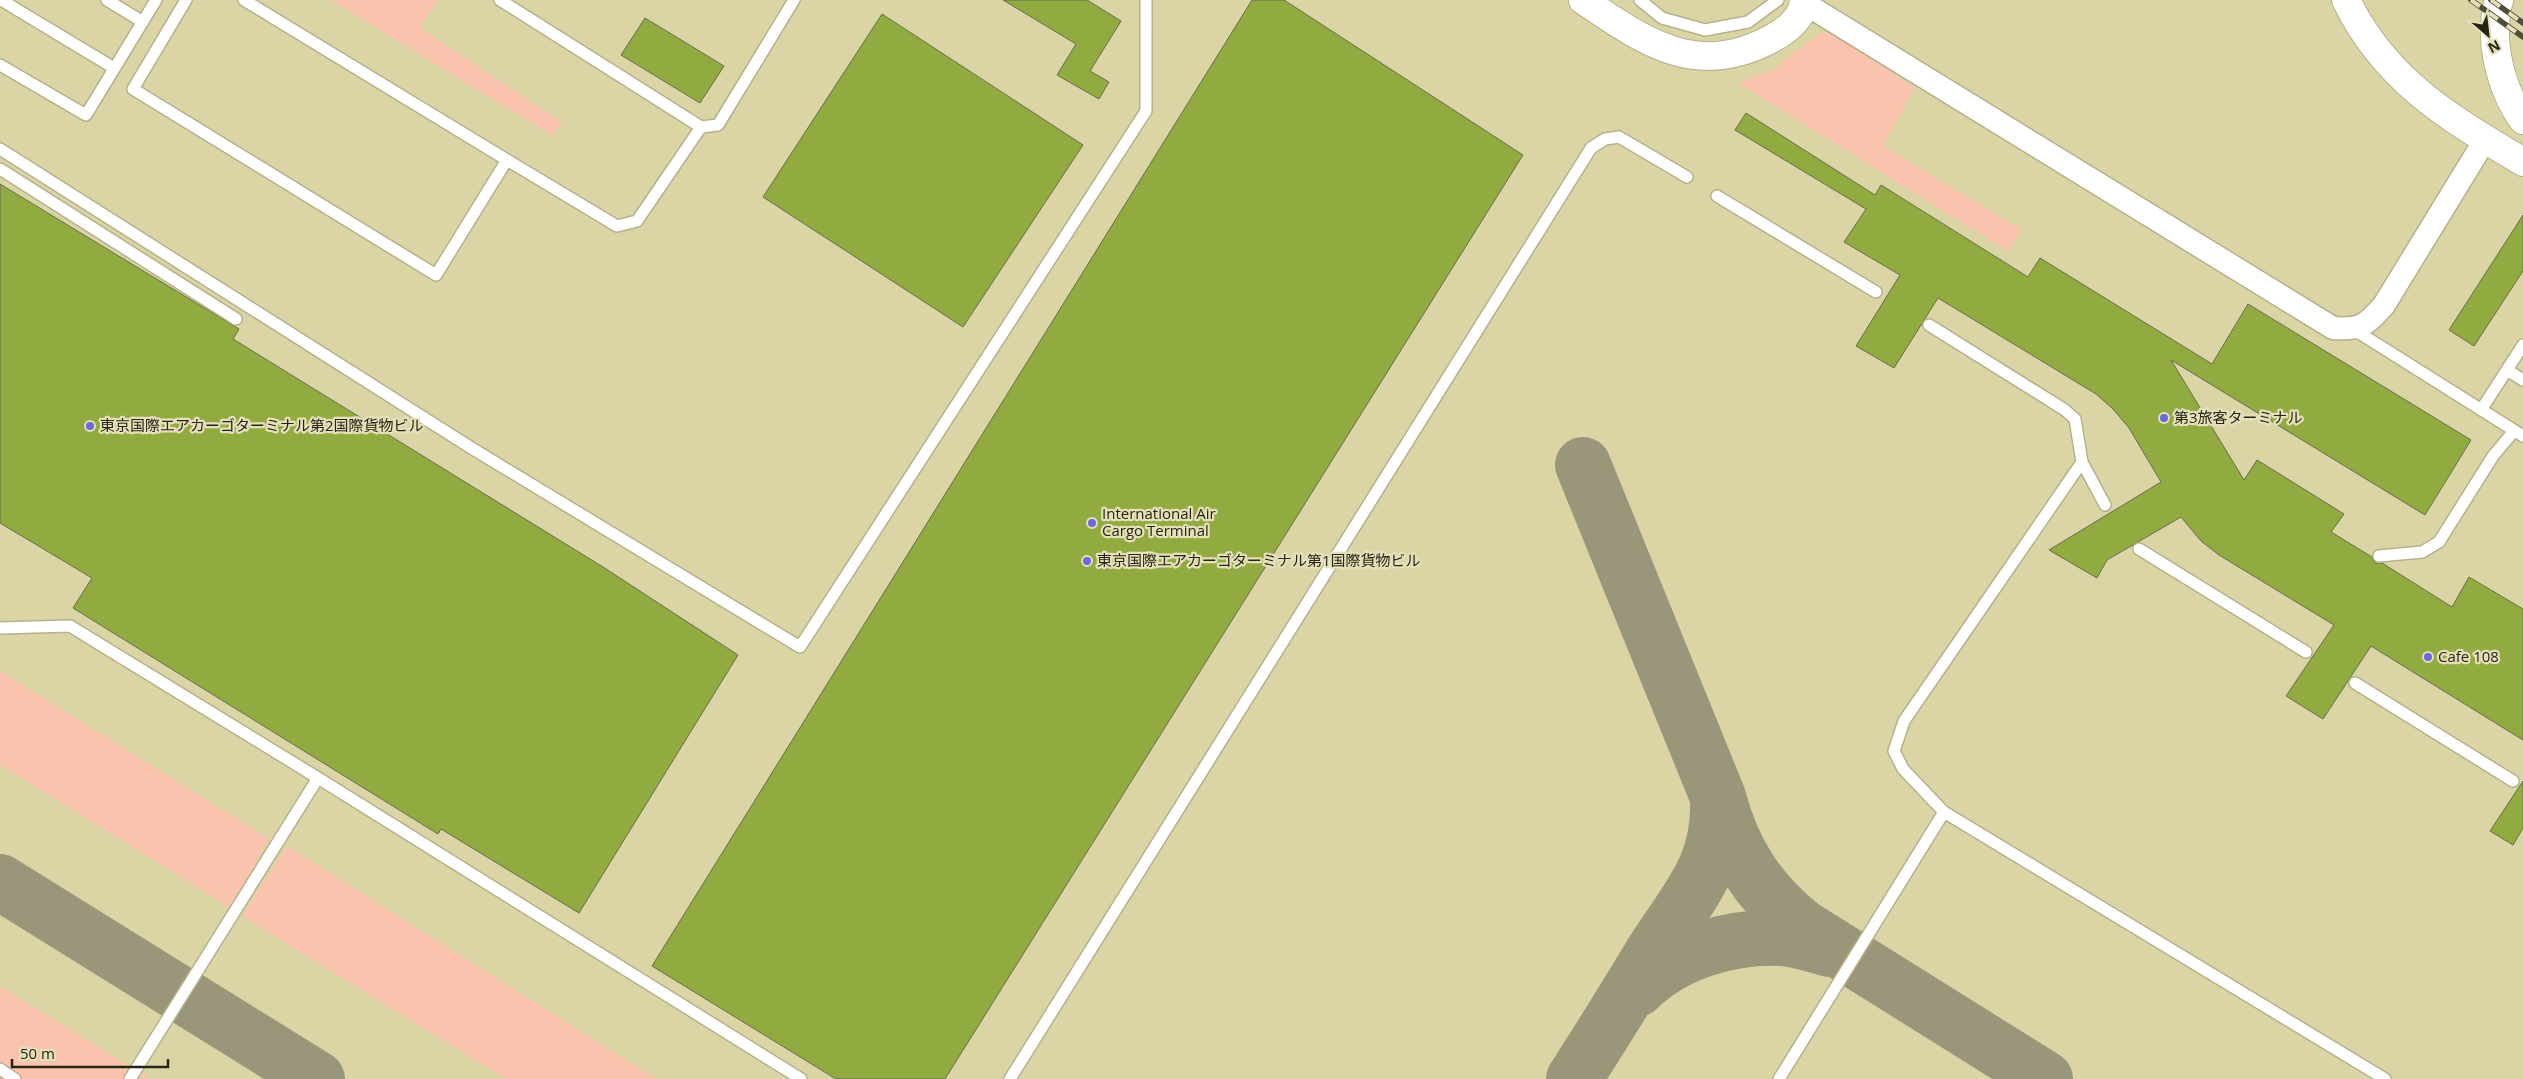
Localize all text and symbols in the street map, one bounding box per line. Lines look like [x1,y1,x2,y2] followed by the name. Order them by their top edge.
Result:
[2463,10,2513,60] north arrow
[2485,36,2504,58] text: N
[2174,407,2303,427] place label: 第3旅客ターミナル
[2158,412,2170,424] marker: 第3旅客ターミナル
[100,415,424,435] place label: 東京国際エアカーゴターミナル第2国際貨物ビル
[84,420,96,432] marker: 東京国際エアカーゴターミナル第2国際貨物ビル
[1102,503,1216,540] place label: International Air Cargo Terminal
[1086,517,1098,529] marker: International Air Cargo Terminal
[1097,550,1421,570] place label: 東京国際エアカーゴターミナル第1国際貨物ビル
[1081,555,1093,567] marker: 東京国際エアカーゴターミナル第1国際貨物ビル
[2438,646,2499,666] place label: Cafe 108
[2422,651,2434,663] marker: Cafe 108
[12,1036,169,1068] scale bar
[20,1043,55,1063] text: 50 m

